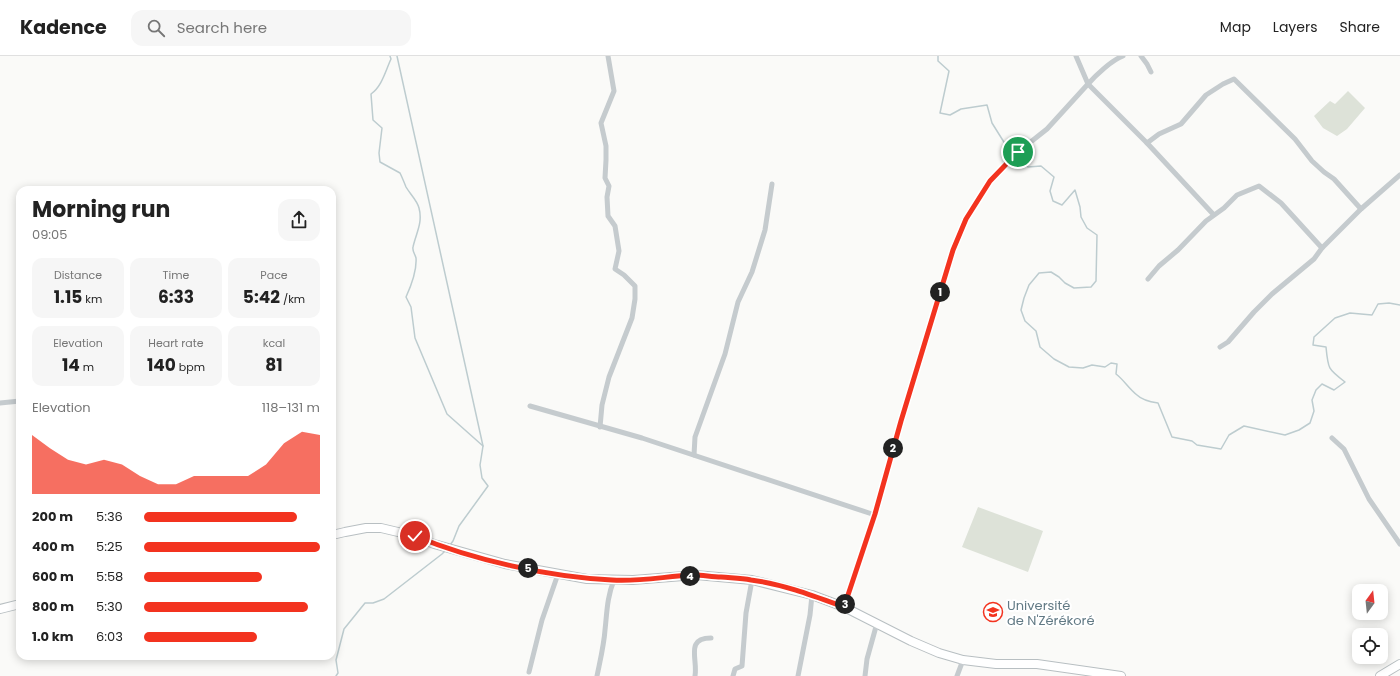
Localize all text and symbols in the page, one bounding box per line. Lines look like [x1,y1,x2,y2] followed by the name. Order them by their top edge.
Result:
[131,10,411,46] search box
[20,14,107,41] text: Kadence
[145,17,167,39] icon: search
[177,17,267,38] text: Search here
[1220,17,1251,37] text: Map
[1273,17,1317,37] text: Layers
[1339,17,1380,37] text: Share
[1001,135,1035,169] pin
[1007,141,1029,163] icon: arrive
[32,194,170,225] text: Morning run
[278,199,320,241] button: share
[32,225,67,244] text: 09:05
[54,267,102,283] text: Distance
[163,267,189,283] text: Time
[260,267,288,283] text: Pace
[930,282,950,302] pin: 1
[938,284,942,300] text: 1
[54,285,82,309] text: 1.15
[158,285,194,309] text: 6:33
[243,285,280,309] text: 5:42
[82,291,102,307] text: km
[280,291,305,307] text: /km
[53,335,103,351] text: Elevation
[148,335,204,351] text: Heart rate
[263,335,285,351] text: kcal
[62,353,80,377] text: 14
[147,353,176,377] text: 140
[265,353,283,377] text: 81
[80,359,94,375] text: m
[176,359,205,375] text: bpm
[32,398,91,417] text: Elevation
[262,398,320,417] text: 118–131 m
[883,438,903,458] pin: 2
[890,440,896,456] text: 2
[32,507,73,526] text: 200 m
[96,507,123,526] text: 5:36
[398,519,432,553] pin
[404,525,426,547] icon: check
[32,537,74,556] text: 400 m
[96,537,123,556] text: 5:25
[518,558,538,578] pin: 5
[524,560,532,576] text: 5
[680,566,700,586] pin: 4
[32,567,74,586] text: 600 m
[96,567,123,586] text: 5:58
[686,568,694,584] text: 4
[1352,584,1388,620] north arrow
[1352,584,1388,664] map controls
[835,594,855,614] pin: 3
[842,596,848,612] text: 3
[1007,596,1094,630] place label: Université de N'Zérékoré
[32,597,74,616] text: 800 m
[96,597,123,616] text: 5:30
[982,601,1004,623] school or university icon: Université de N'Zérékoré
[32,627,74,646] text: 1.0 km
[96,627,123,646] text: 6:03
[1352,628,1388,664] button: locate

